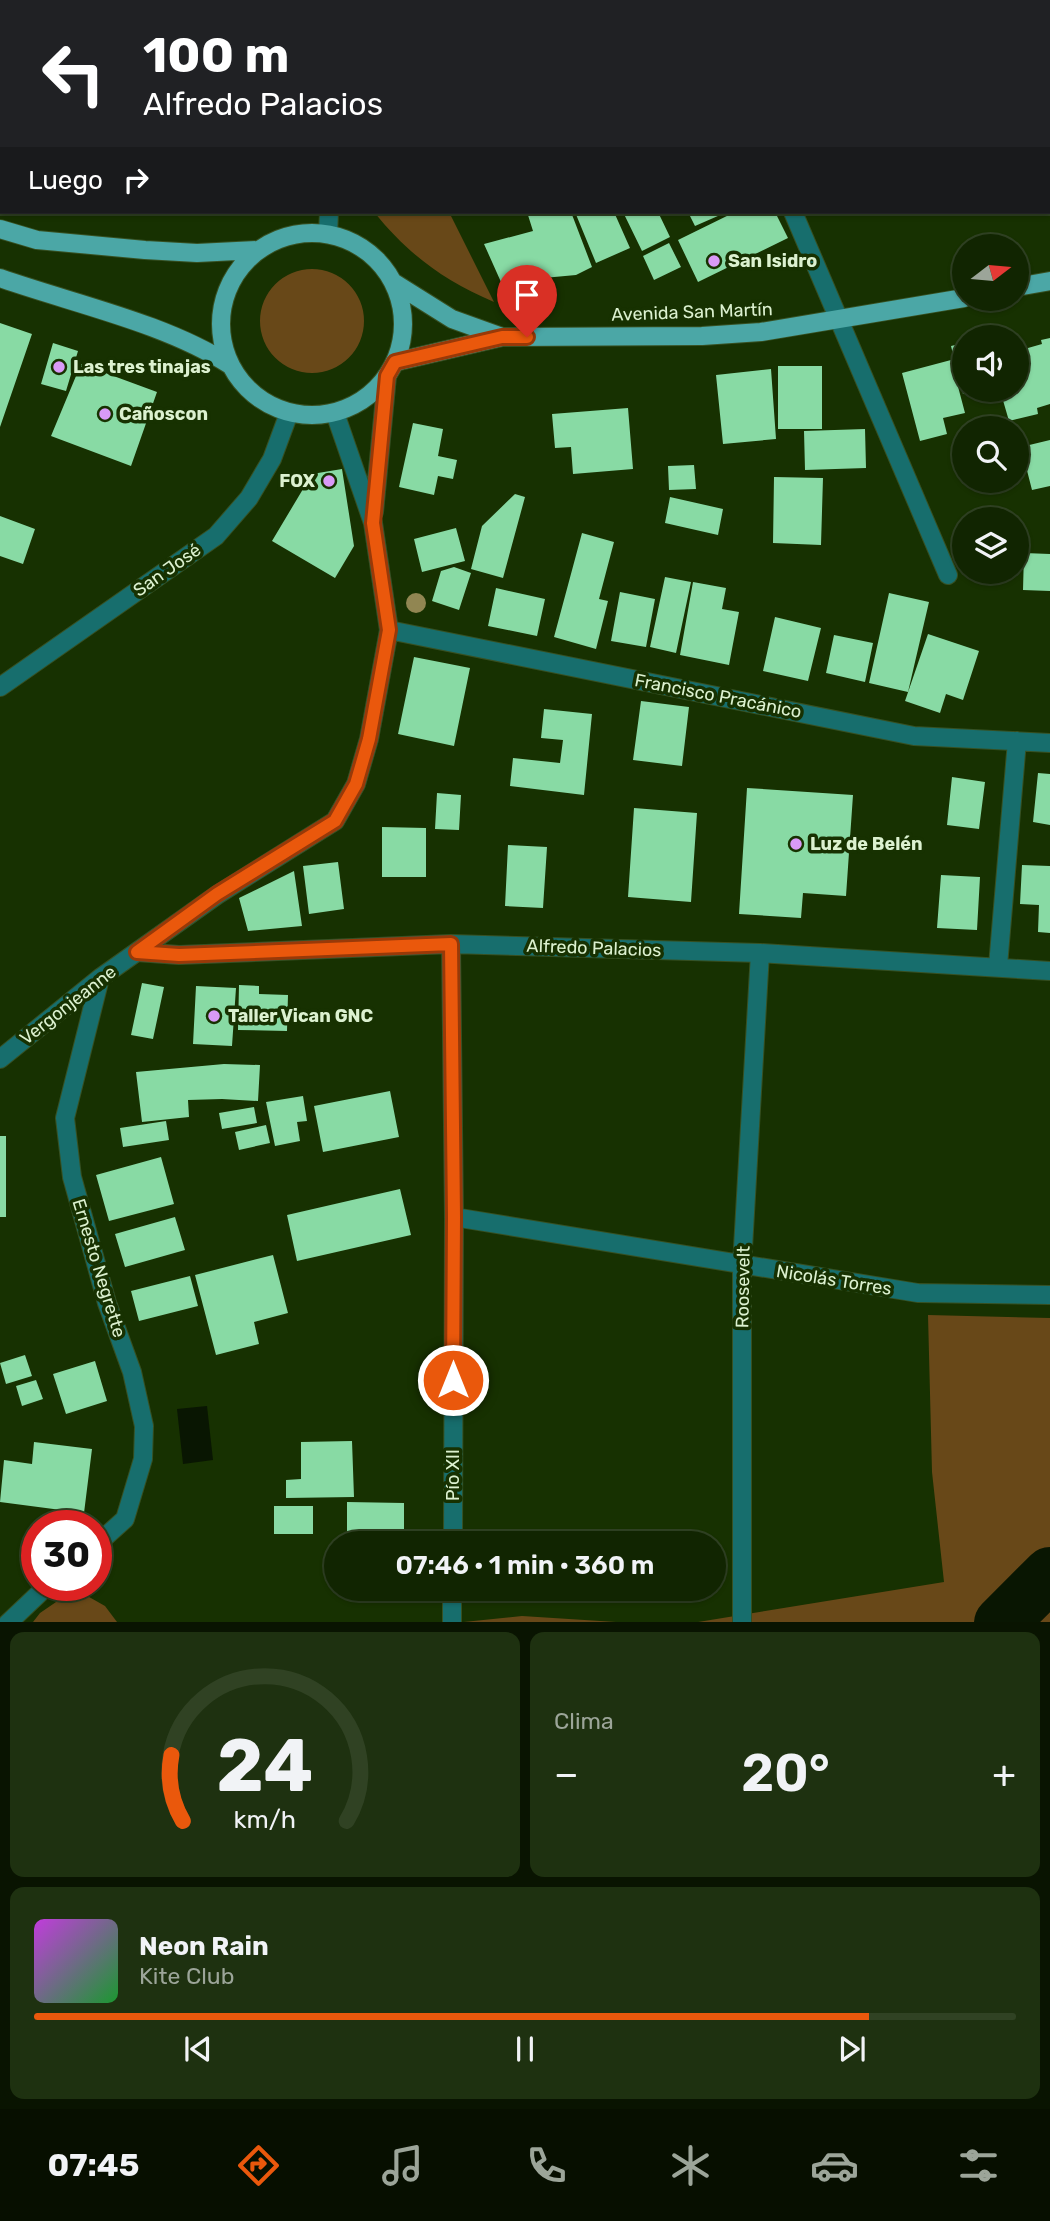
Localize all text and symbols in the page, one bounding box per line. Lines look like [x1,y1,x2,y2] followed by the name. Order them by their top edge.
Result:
[143,26,289,84] text: 100 m
[28,28,119,119] icon: left
[143,85,383,123] text: Alfredo Palacios
[117,161,155,199] icon: right
[28,165,103,196] text: Luego
[952,234,1029,312] north arrow
[952,234,1029,584] map controls
[728,250,817,272] place label: San Isidro
[706,253,722,269] marker: San Isidro
[497,265,557,337] pin
[508,276,546,314] icon: arrive
[611,298,773,326] street label: Avenida San Martín
[952,325,1029,402] button: sound
[73,356,211,378] place label: Las tres tinajas
[51,359,67,375] marker: Las tres tinajas
[119,403,208,425] place label: Cañoscon
[97,406,113,422] marker: Cañoscon
[952,416,1029,493] button: search
[279,470,316,492] place label: FOX
[321,473,337,489] marker: FOX
[952,507,1029,584] button: layers
[129,539,205,601] street label: San José
[633,669,803,723] street label: Francisco Pracánico
[810,833,923,855] place label: Luz de Belén
[788,836,804,852] marker: Luz de Belén
[526,935,662,961] street label: Alfredo Palacios
[15,961,121,1049] street label: Vergonjeanne
[228,1005,374,1027] place label: Taller Vican GNC
[206,1008,222,1024] marker: Taller Vican GNC
[67,1196,131,1340] street label: Ernesto Negrette
[731,1246,755,1328] street label: Roosevelt
[775,1260,893,1300] street label: Nicolás Torres
[416,1343,490,1417] position arrow
[442,1449,464,1501] street label: Pío XII
[21,1510,112,1601] speed limit sign: 30
[396,1550,654,1581] text: 07:46 · 1 min · 360 m
[554,1707,614,1735] text: Clima
[217,1723,313,1809] text: 24
[741,1742,830,1804] text: 20°
[554,1751,579,1797] text: −
[992,1751,1016,1797] text: +
[234,1804,296,1833] text: km/h
[139,1931,269,1962] text: Neon Rain
[139,1962,234,1990] text: Kite Club
[179,2030,217,2068] icon: previous
[506,2030,544,2068] icon: pause
[833,2030,871,2068] icon: next
[234,2141,283,2190] icon: directions
[378,2141,427,2190] icon: music
[522,2141,571,2190] icon: phone
[666,2141,715,2190] icon: climate
[810,2141,859,2190] icon: car
[954,2141,1003,2190] icon: filters
[47,2146,139,2184] text: 07:45

